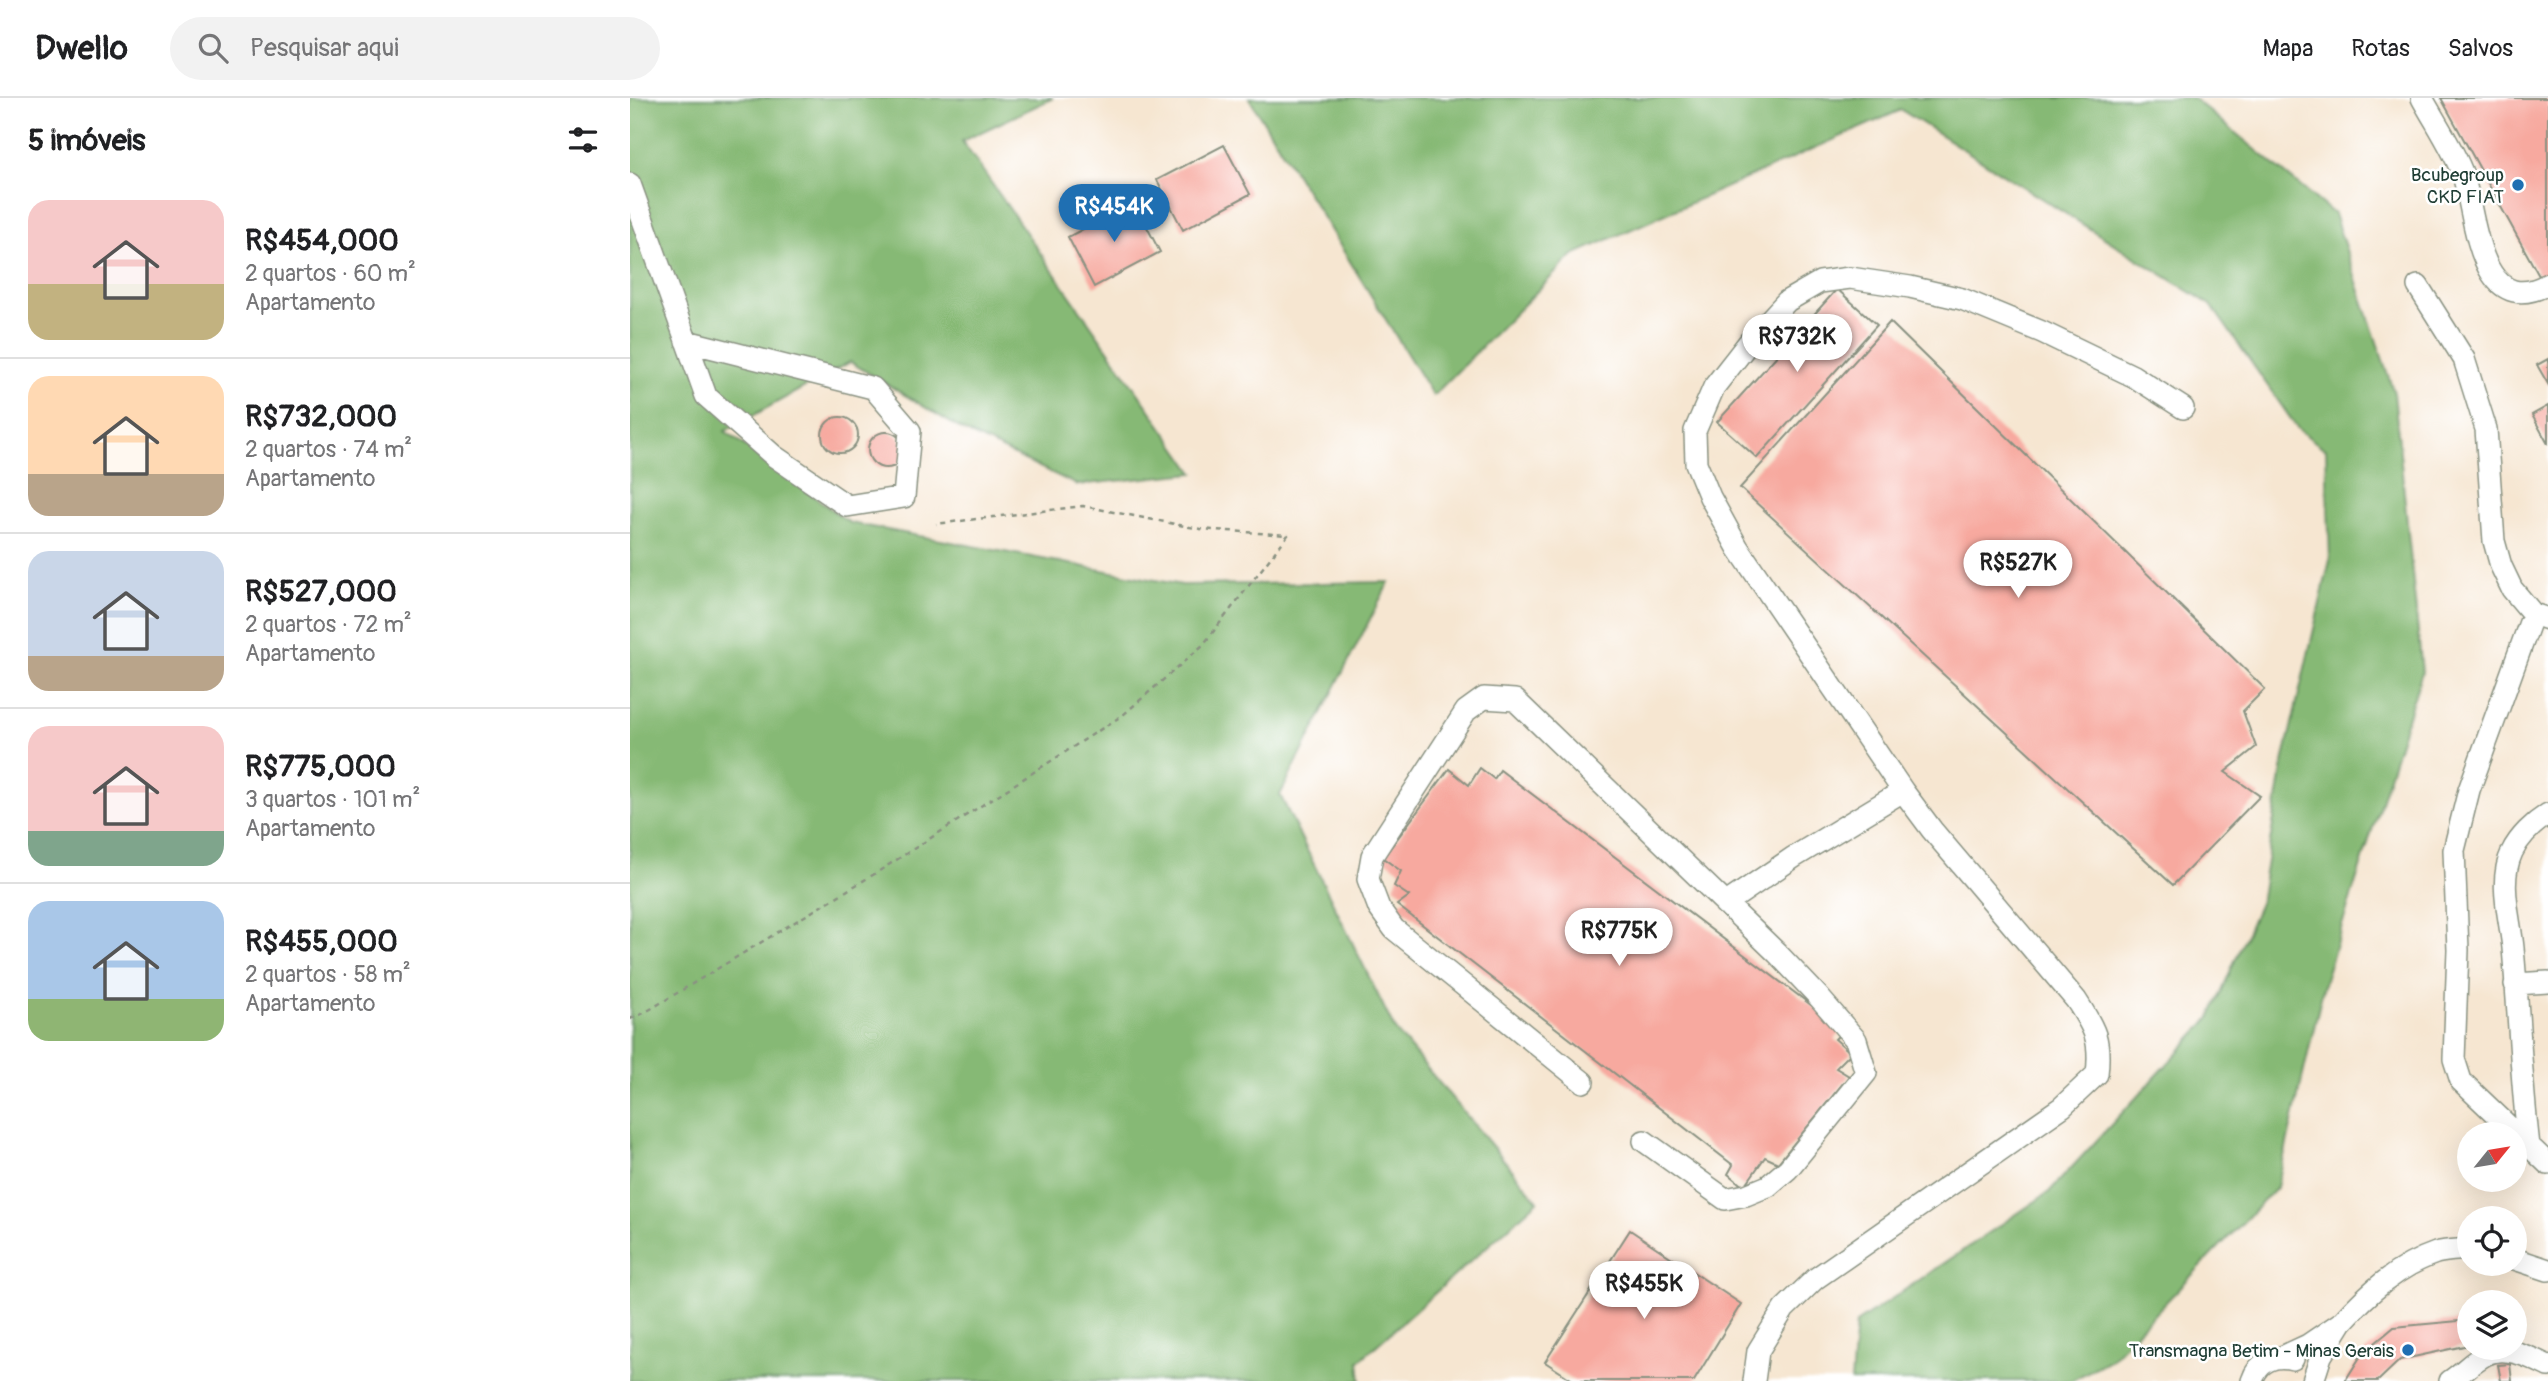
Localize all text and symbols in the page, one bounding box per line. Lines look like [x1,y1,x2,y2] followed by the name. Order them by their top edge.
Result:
[170,17,660,80] search box
[35,28,128,69] text: Dwello
[194,29,232,67] icon: search
[250,32,399,64] text: Pesquisar aqui
[2262,34,2313,63] text: Mapa
[2351,34,2410,63] text: Rotas
[2448,34,2513,63] text: Salvos
[564,121,602,159] icon: filters
[28,122,145,159] text: 5 imóveis
[2411,163,2504,209] place label: Bcubegroup CKD FIAT
[2510,177,2526,193] marker: Bcubegroup CKD FIAT
[1057,184,1171,244] pin: R$454K
[1075,192,1153,221] text: R$454K
[245,222,399,259] text: R$454,000
[84,228,168,312] icon: home
[245,259,416,288] text: 2 quartos · 60 m²
[245,288,375,317] text: Apartamento
[1740,314,1854,374] pin: R$732K
[1758,322,1836,351] text: R$732K
[245,398,397,435] text: R$732,000
[84,404,168,488] icon: home
[245,435,412,464] text: 2 quartos · 74 m²
[245,464,375,493] text: Apartamento
[1961,540,2075,600] pin: R$527K
[1979,548,2057,577] text: R$527K
[245,573,397,610] text: R$527,000
[84,579,168,663] icon: home
[245,610,412,639] text: 2 quartos · 72 m²
[245,639,375,668] text: Apartamento
[245,748,396,785] text: R$775,000
[84,754,168,838] icon: home
[245,785,420,814] text: 3 quartos · 101 m²
[245,814,375,843] text: Apartamento
[1562,908,1676,968] pin: R$775K
[1581,916,1657,945] text: R$775K
[245,923,398,960] text: R$455,000
[84,929,168,1013] icon: home
[245,960,411,989] text: 2 quartos · 58 m²
[245,989,375,1018] text: Apartamento
[2457,1122,2527,1192] north arrow
[2457,1122,2527,1360] map controls
[2457,1206,2527,1276] button: locate
[1587,1262,1701,1321] pin: R$455K
[1605,1269,1683,1298] text: R$455K
[2457,1290,2527,1360] button: layers
[2129,1339,2394,1363] place label: Transmagna Betim - Minas Gerais
[2400,1342,2416,1358] marker: Transmagna Betim - Minas Gerais

